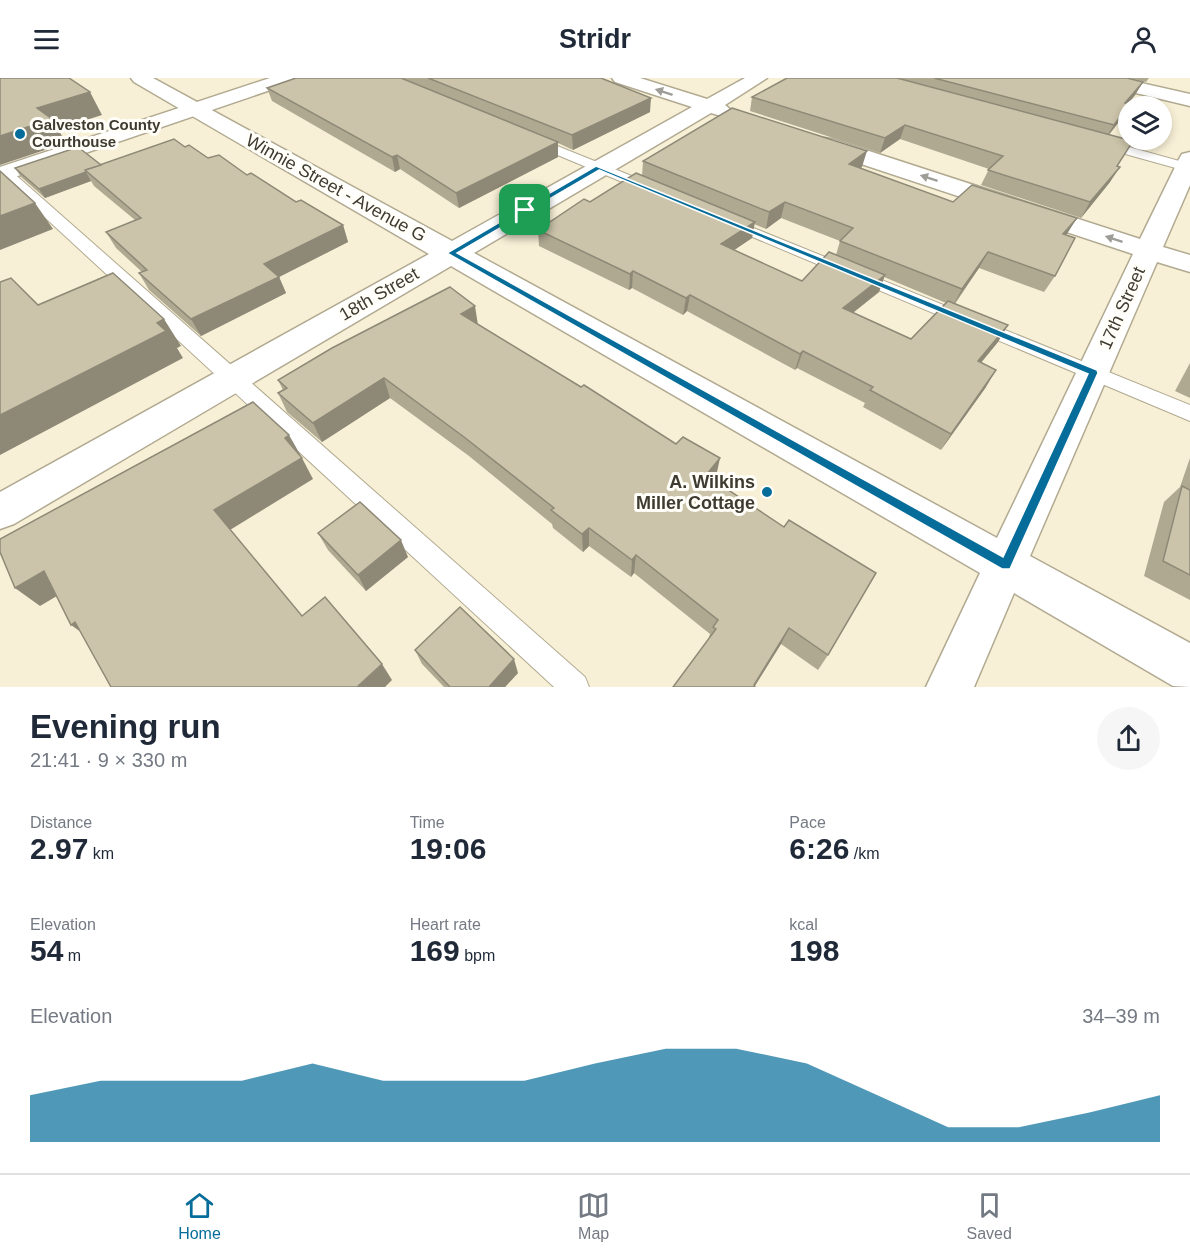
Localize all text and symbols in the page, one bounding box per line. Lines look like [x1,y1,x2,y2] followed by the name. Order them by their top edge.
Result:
[30,23,63,56] icon: menu
[1127,23,1160,56] icon: person
[559,24,631,54] text: Stridr
[655,87,673,96] one-way arrow
[1118,96,1172,150] map controls
[1118,96,1172,150] button: layers
[32,116,161,150] place label: Galveston County Courthouse
[13,127,27,141] marker: Galveston County Courthouse
[242,130,430,246] street label: Winnie Street - Avenue G
[920,173,938,183] one-way arrow
[499,184,550,235] pin
[508,193,541,226] icon: arrive
[1105,234,1123,243] one-way arrow
[336,263,422,325] street label: 18th Street
[1095,264,1149,352] street label: 17th Street
[636,472,755,513] place label: A. Wilkins Miller Cottage
[760,485,774,499] marker: A. Wilkins Miller Cottage
[1097,707,1160,770] button: share
[30,708,221,745] text: Evening run
[30,749,187,771] text: 21:41 · 9 × 330 m
[30,814,92,831] text: Distance
[410,814,445,831] text: Time
[789,814,826,831] text: Pace
[30,832,88,865] text: 2.97
[410,832,486,865] text: 19:06
[789,832,849,865] text: 6:26
[88,845,114,862] text: km
[849,845,880,862] text: /km
[30,916,96,933] text: Elevation
[410,916,481,933] text: Heart rate
[789,916,818,933] text: kcal
[30,934,63,967] text: 54
[410,934,460,967] text: 169
[789,934,839,967] text: 198
[63,947,81,964] text: m
[460,947,495,964] text: bpm
[30,1005,112,1027] text: Elevation
[1082,1005,1160,1027] text: 34–39 m
[178,1189,221,1243] tab: Home
[577,1189,610,1243] tab: Map
[966,1189,1012,1243] tab: Saved

